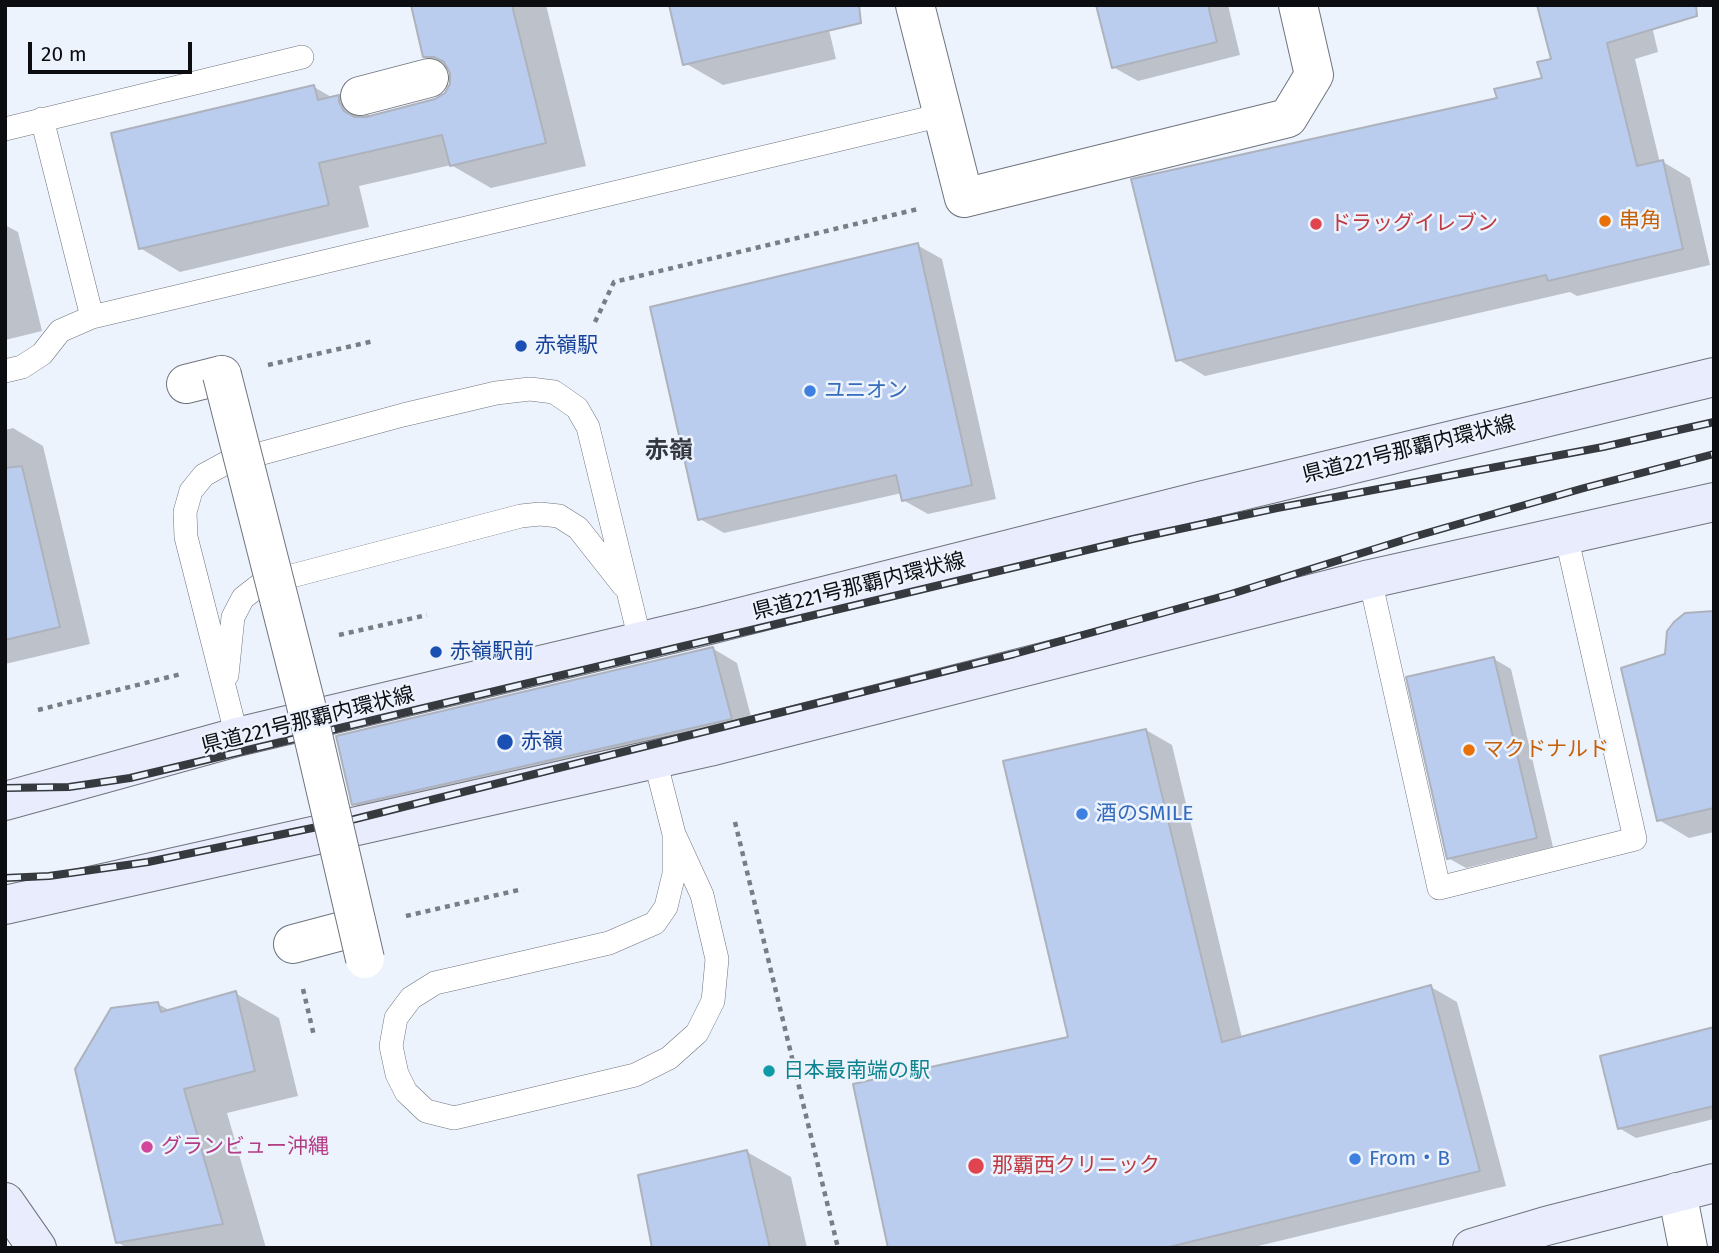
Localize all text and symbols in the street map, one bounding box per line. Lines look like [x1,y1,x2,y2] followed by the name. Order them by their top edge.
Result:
[32,28,196,72] scale bar
[41,41,87,67] text: 20 m
[1619,208,1661,234] place label: 串角
[1330,211,1498,237] place label: ドラッグイレブン
[1597,213,1613,229] marker: 串角
[1308,216,1324,232] marker: ドラッグイレブン
[535,333,598,359] place label: 赤嶺駅
[513,338,529,354] marker: 赤嶺駅
[824,378,908,404] place label: ユニオン
[802,383,818,399] marker: ユニオン
[1300,411,1518,489] street label: 県道221号那覇内環状線
[645,437,693,465] district label: 赤嶺
[750,548,968,626] street label: 県道221号那覇内環状線
[450,639,534,665] place label: 赤嶺駅前
[428,644,444,660] marker: 赤嶺駅前
[199,682,417,760] street label: 県道221号那覇内環状線
[521,729,563,755] place label: 赤嶺
[495,732,515,752] marker: 赤嶺
[1483,737,1609,763] place label: マクドナルド
[1461,742,1477,758] marker: マクドナルド
[1096,801,1193,827] place label: 酒のSMILE
[1074,806,1090,822] marker: 酒のSMILE
[783,1058,930,1084] place label: 日本最南端の駅
[761,1063,777,1079] marker: 日本最南端の駅
[161,1134,329,1160] place label: グランビュー沖縄
[139,1139,155,1155] marker: グランビュー沖縄
[1369,1146,1450,1172] place label: From・B
[1347,1151,1363,1167] marker: From・B
[992,1153,1160,1179] place label: 那覇西クリニック
[966,1156,986,1176] marker: 那覇西クリニック

